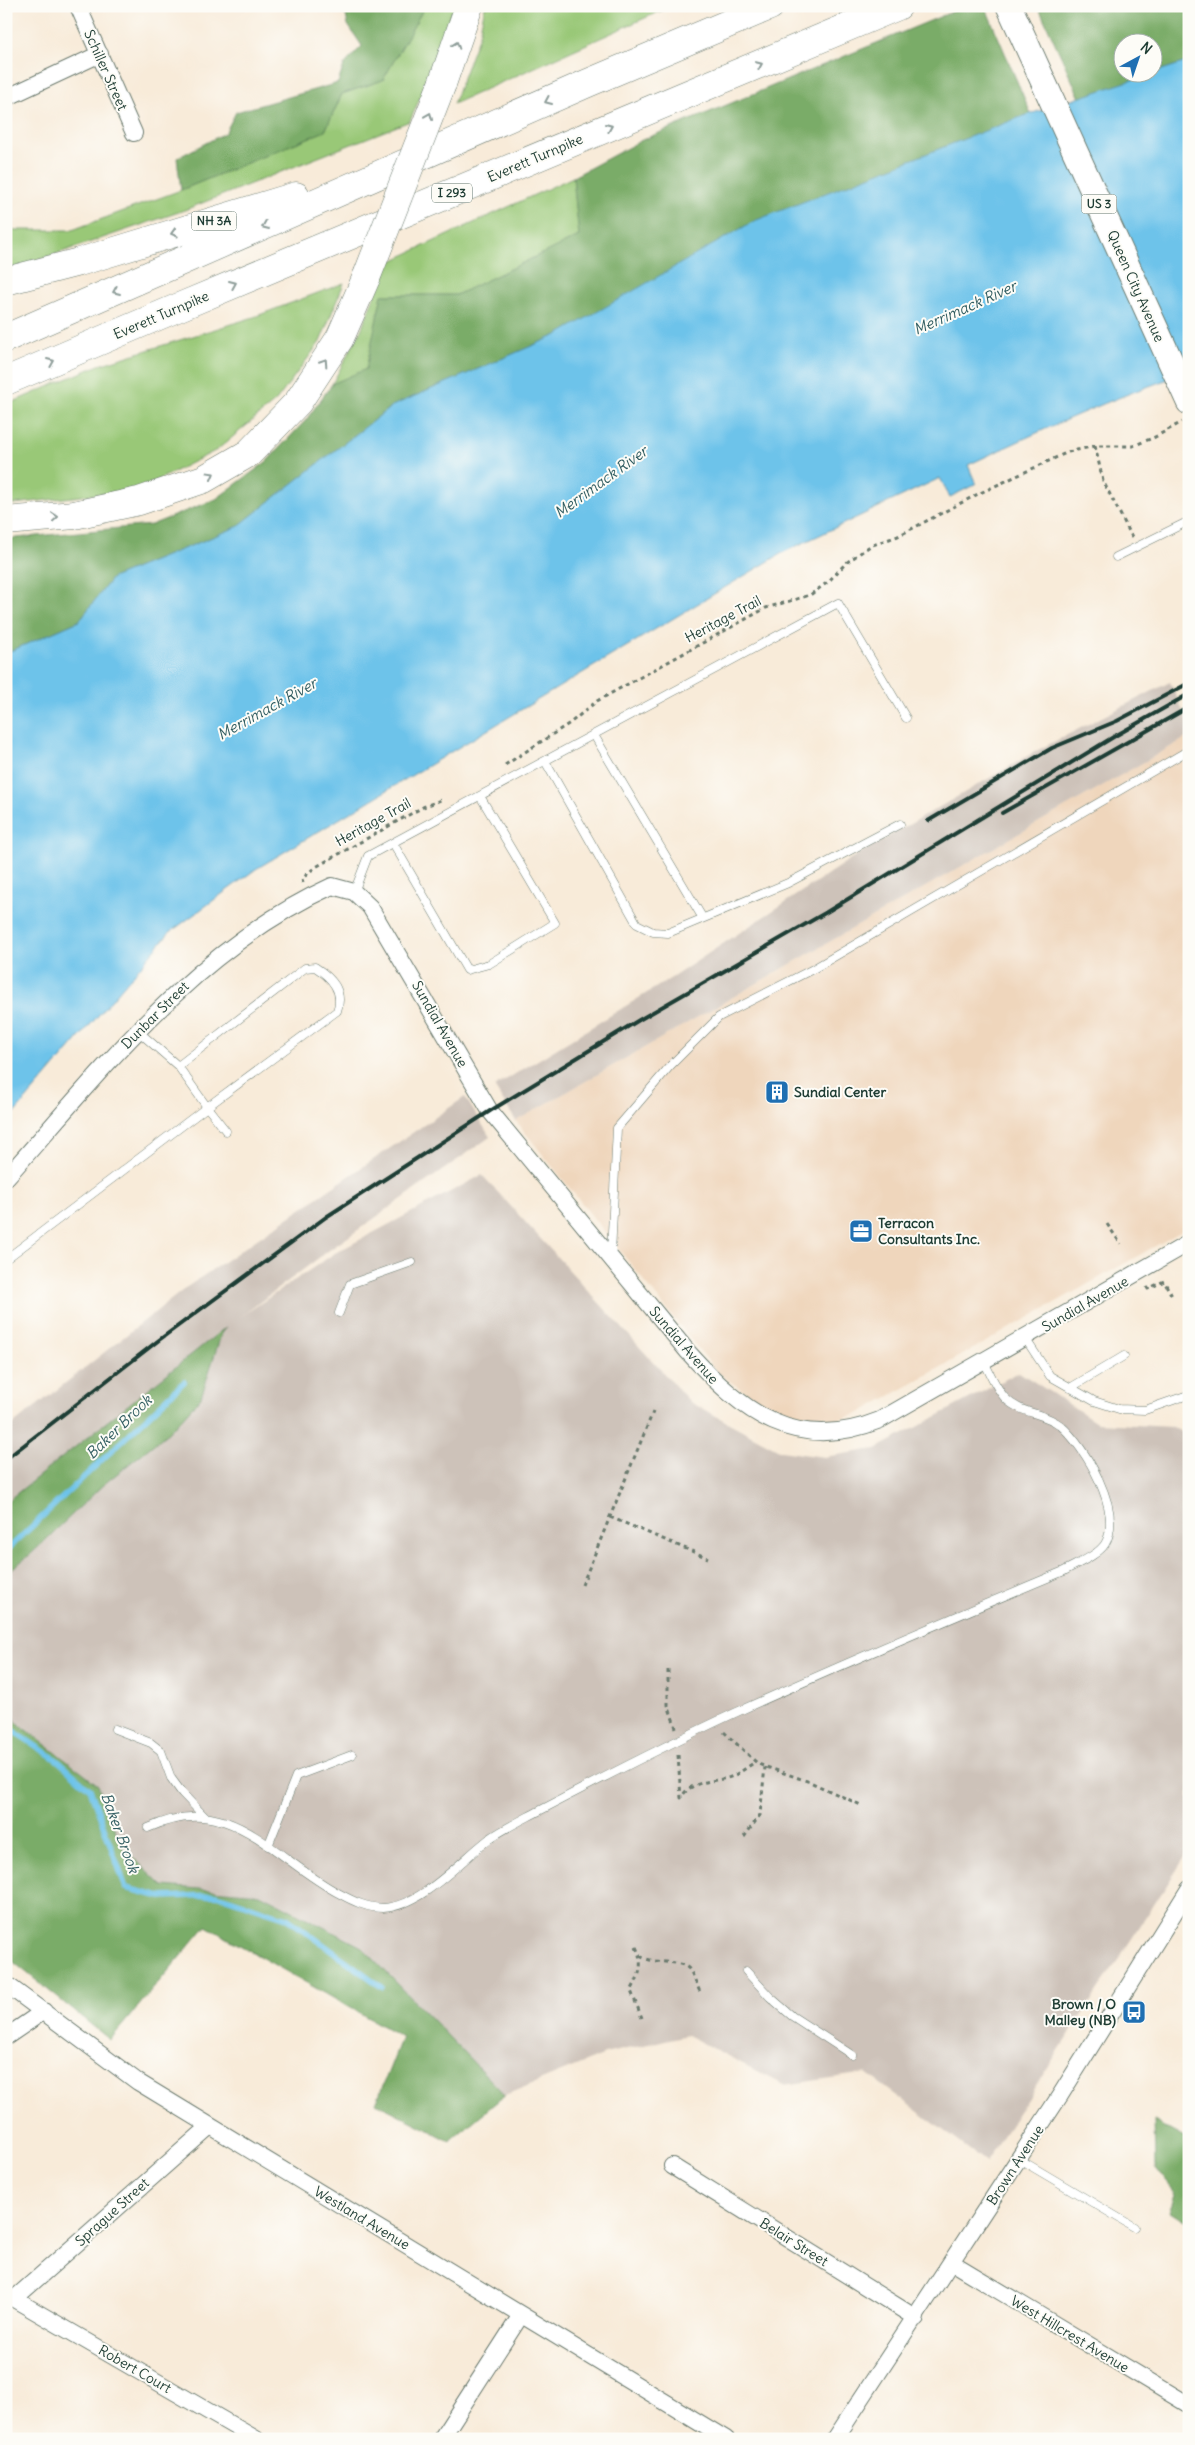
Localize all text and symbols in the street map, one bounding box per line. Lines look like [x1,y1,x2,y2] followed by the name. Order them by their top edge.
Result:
[80,27,132,113] street label: Schiller Street
[1112,32,1162,82] north arrow
[1137,38,1156,58] text: N
[450,41,460,50] one-way arrow
[754,60,762,70] one-way arrow
[544,95,553,105] one-way arrow
[424,113,434,121] one-way arrow
[604,123,613,134] one-way arrow
[485,130,585,186] street label: Everett Turnpike
[432,184,472,202] road number: I 293
[1082,194,1116,213] road number: US 3
[192,212,236,230] road number: NH 3A
[261,219,270,230] one-way arrow
[1103,227,1169,345] street label: Queen City Avenue
[171,228,179,238] one-way arrow
[910,276,1021,339] water label: Merrimack River
[228,280,237,291] one-way arrow
[112,284,121,295] one-way arrow
[111,287,211,343] street label: Everett Turnpike
[46,358,55,369] one-way arrow
[318,358,328,367] one-way arrow
[550,440,653,522] water label: Merrimack River
[206,471,215,481] one-way arrow
[51,512,59,523] one-way arrow
[682,591,764,647] street label: Heritage Trail
[214,673,321,744] water label: Merrimack River
[332,794,414,850] street label: Heritage Trail
[117,977,193,1053] street label: Dunbar Street
[408,978,472,1070] street label: Sundial Avenue
[764,1079,790,1105] building icon: Sundial Center
[794,1083,886,1101] place label: Sundial Center
[878,1214,980,1248] place label: Terracon Consultants Inc.
[848,1218,874,1244] office icon: Terracon Consultants Inc.
[1039,1272,1131,1336] street label: Sundial Avenue
[645,1303,723,1387] street label: Sundial Avenue
[82,1390,156,1463] water label: Baker Brook
[97,1790,144,1877] water label: Baker Brook
[1045,1995,1116,2029] place label: Brown / O Malley (NB)
[1121,1999,1147,2025] bus stop icon: Brown / O Malley (NB)
[982,2122,1048,2208] street label: Brown Avenue
[71,2174,153,2250] street label: Sprague Street
[311,2182,413,2254] street label: Westland Avenue
[756,2214,832,2270] street label: Belair Street
[1008,2292,1132,2376] street label: West Hillcrest Avenue
[95,2341,175,2397] street label: Robert Court

